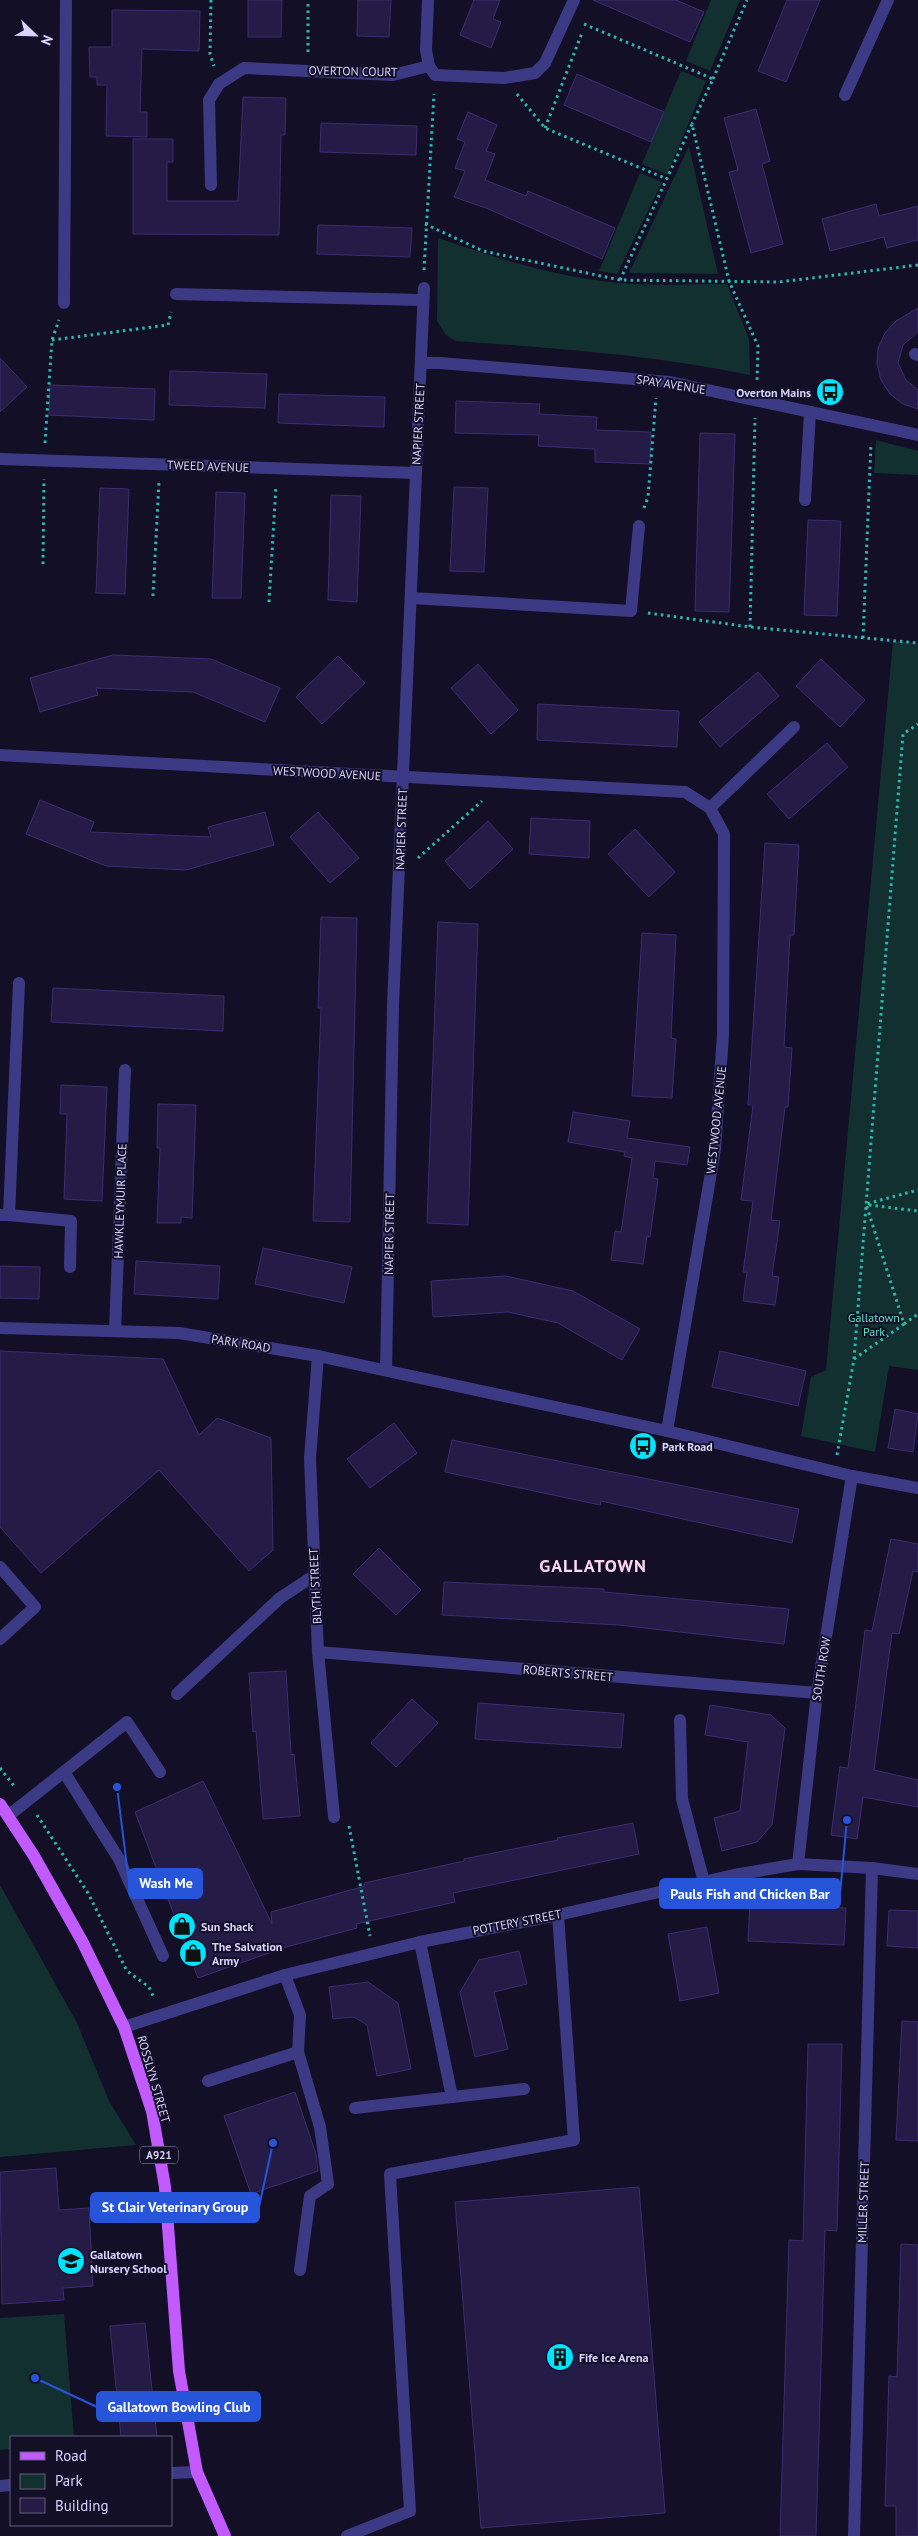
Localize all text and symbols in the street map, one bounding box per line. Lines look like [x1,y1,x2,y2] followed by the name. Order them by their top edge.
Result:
[10,10,60,60] north arrow
[37,32,57,48] text: N
[308,63,398,79] street label: OVERTON COURT
[635,371,707,397] street label: SPAY AVENUE
[815,377,845,407] bus stop icon: Overton Mains
[408,382,428,465] street label: NAPIER STREET
[736,385,811,400] place label: Overton Mains
[167,457,249,475] street label: TWEED AVENUE
[273,763,381,783] street label: WESTWOOD AVENUE
[392,788,410,870] street label: NAPIER STREET
[703,1065,729,1175] street label: WESTWOOD AVENUE
[110,1143,130,1259] street label: HAWKLEYMUIR PLACE
[381,1193,397,1275] street label: NAPIER STREET
[848,1310,900,1339] park label: Gallatown Park
[210,1331,272,1355] street label: PARK ROAD
[628,1431,658,1461] bus stop icon: Park Road
[662,1439,713,1454] place label: Park Road
[306,1547,324,1624] street label: BLYTH STREET
[539,1554,647,1577] district label: GALLATOWN
[809,1636,833,1702] street label: SOUTH ROW
[522,1662,614,1684] street label: ROBERTS STREET
[129,1869,202,1898] callout: Wash Me
[139,1874,193,1892] text: Wash Me
[660,1879,840,1908] callout: Pauls Fish and Chicken Bar
[670,1885,830,1903] text: Pauls Fish and Chicken Bar
[471,1906,563,1938] street label: POTTERY STREET
[167,1911,197,1941] shop icon: Sun Shack
[201,1919,253,1934] place label: Sun Shack
[178,1938,208,1968] shop icon: The Salvation Army
[212,1939,282,1968] place label: The Salvation Army
[134,2034,174,2125] street label: ROSSLYN STREET
[140,2146,178,2164] road number: A921
[854,2160,872,2243] street label: MILLER STREET
[91,2193,259,2222] callout: St Clair Veterinary Group
[102,2198,249,2216] text: St Clair Veterinary Group
[56,2246,86,2276] school or university icon: Gallatown Nursery School
[90,2247,167,2276] place label: Gallatown Nursery School
[545,2342,575,2372] building icon: Fife Ice Arena
[579,2350,648,2365] place label: Fife Ice Arena
[97,2392,260,2421] callout: Gallatown Bowling Club
[107,2398,251,2416] text: Gallatown Bowling Club
[10,2436,172,2526] legend
[55,2446,87,2465] text: Road
[55,2471,83,2490] text: Park
[55,2496,109,2515] text: Building

